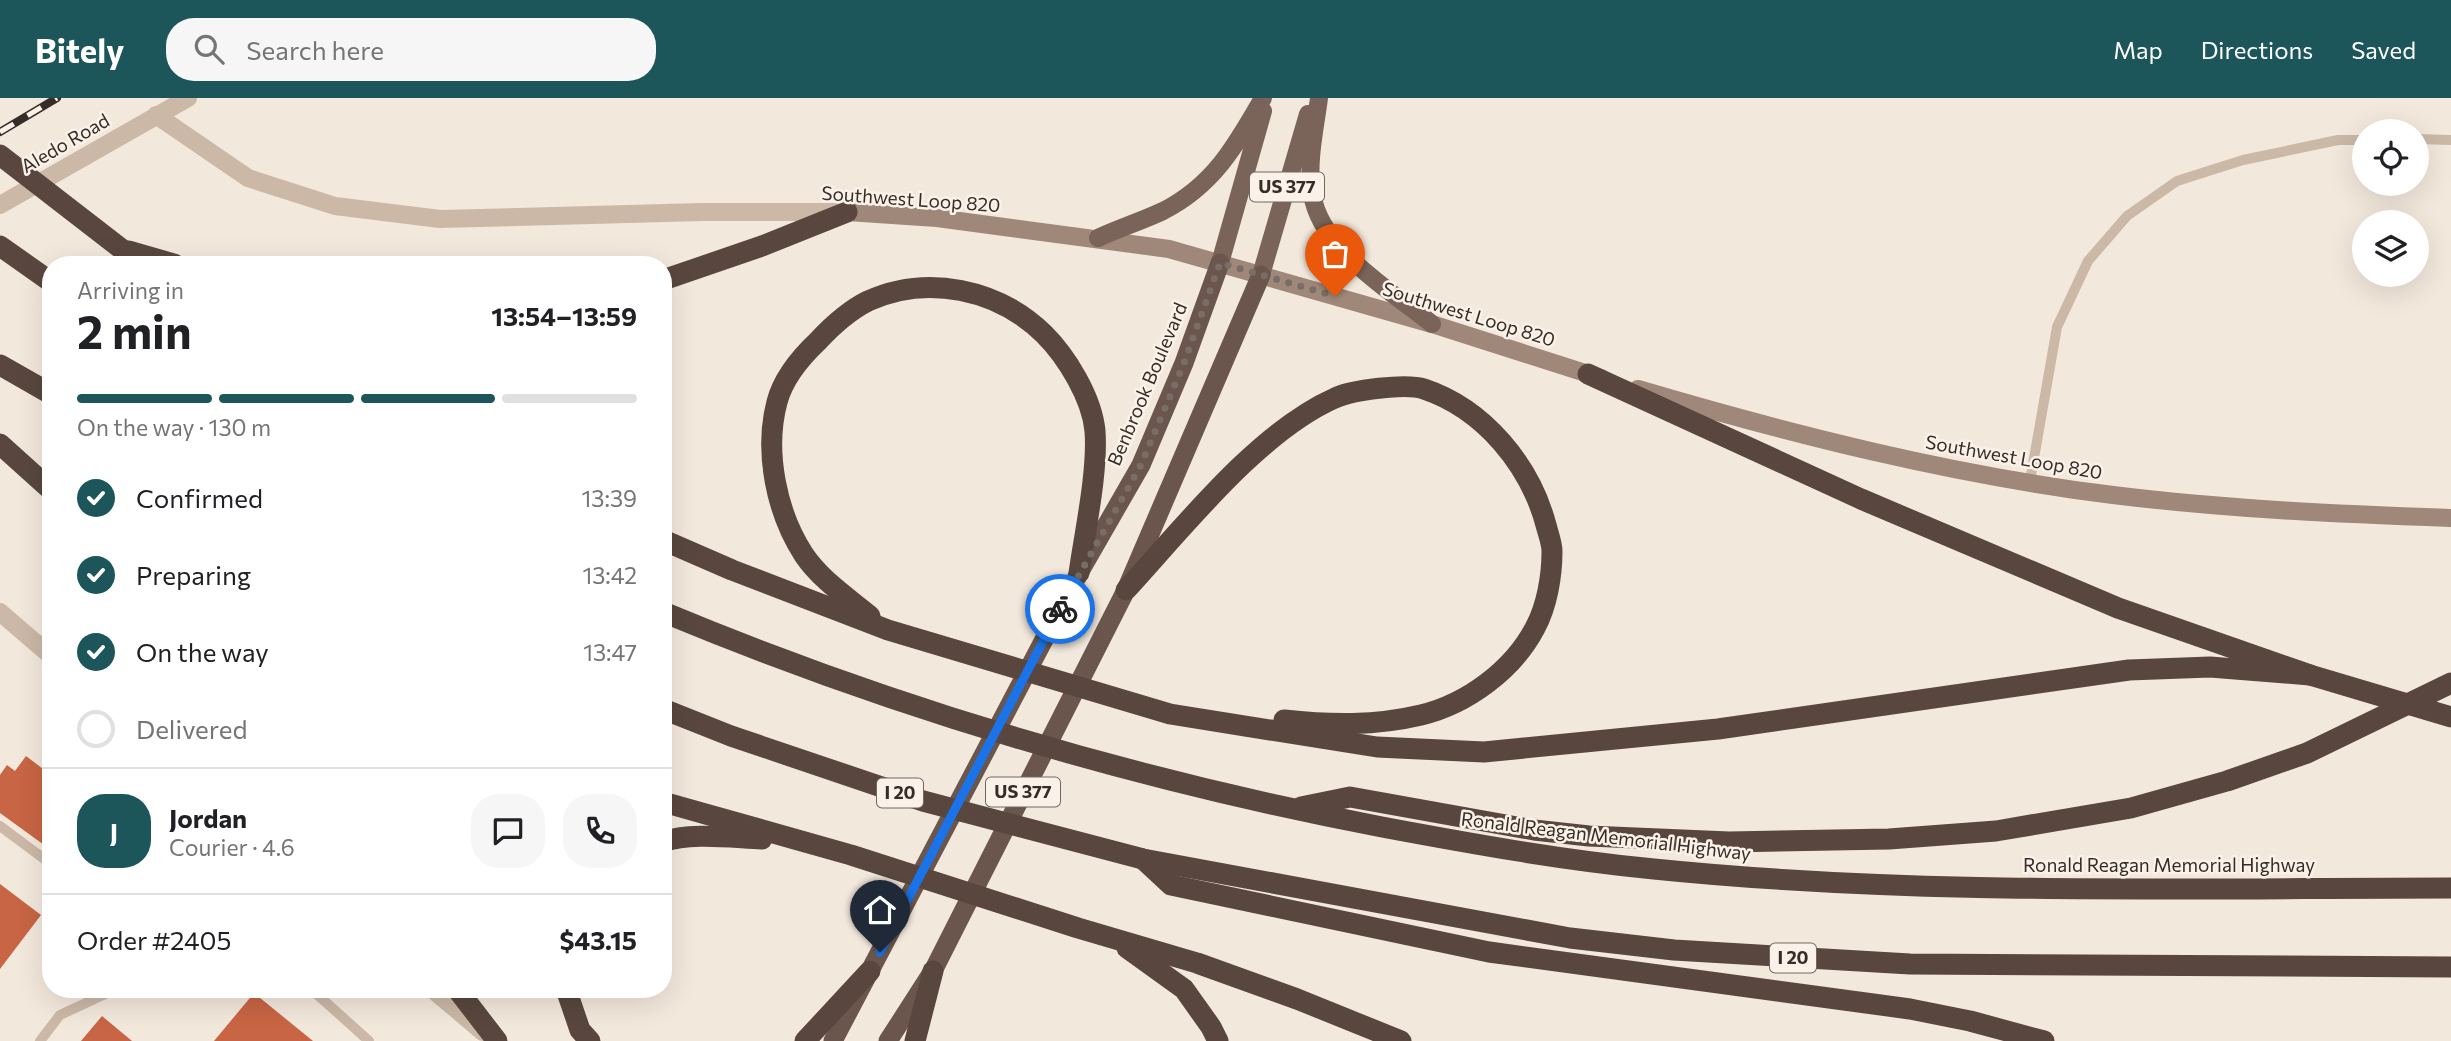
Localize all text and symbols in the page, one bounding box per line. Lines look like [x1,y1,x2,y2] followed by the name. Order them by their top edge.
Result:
[166,18,656,81] search box
[35,29,124,70] text: Bitely
[190,30,228,68] icon: search
[246,34,384,65] text: Search here
[2113,35,2163,64] text: Map
[2201,35,2313,64] text: Directions
[2351,35,2416,64] text: Saved
[16,108,113,177] street label: Aledo Road
[2352,119,2429,287] map controls
[2352,119,2429,196] button: locate
[1250,172,1324,202] road number: US 377
[821,181,1001,216] street label: Southwest Loop 820
[2352,210,2429,287] button: layers
[1305,224,1365,296] pin
[1316,235,1354,273] icon: bag
[77,276,184,304] text: Arriving in
[1380,276,1558,351] street label: Southwest Loop 820
[1102,299,1191,469] street label: Benbrook Boulevard
[491,300,637,331] text: 13:54–13:59
[77,302,192,358] text: 2 min
[77,413,271,441] text: On the way · 130 m
[1924,430,2104,483] street label: Southwest Loop 820
[77,479,115,517] icon: check
[136,482,263,513] text: Confirmed
[582,484,637,512] text: 13:39
[77,556,115,594] icon: check
[136,559,251,590] text: Preparing
[582,561,637,589] text: 13:42
[1025,574,1095,644] courier
[1041,590,1079,628] icon: bike
[77,633,115,671] icon: check
[136,636,269,667] text: On the way
[583,638,637,666] text: 13:47
[136,713,247,744] text: Delivered
[877,778,923,808] road number: I 20
[986,778,1060,806] road number: US 377
[471,794,545,868] button: chat
[563,794,637,868] button: phone
[169,802,247,833] text: Jordan
[1460,806,1753,865] street label: Ronald Reagan Memorial Highway
[110,816,118,847] text: J
[169,833,295,861] text: Courier · 4.6
[2023,853,2315,876] street label: Ronald Reagan Memorial Highway
[850,880,910,952] pin
[861,891,899,929] icon: home
[77,924,232,955] text: Order #2405
[559,924,637,955] text: $43.15
[1770,944,1816,972] road number: I 20

